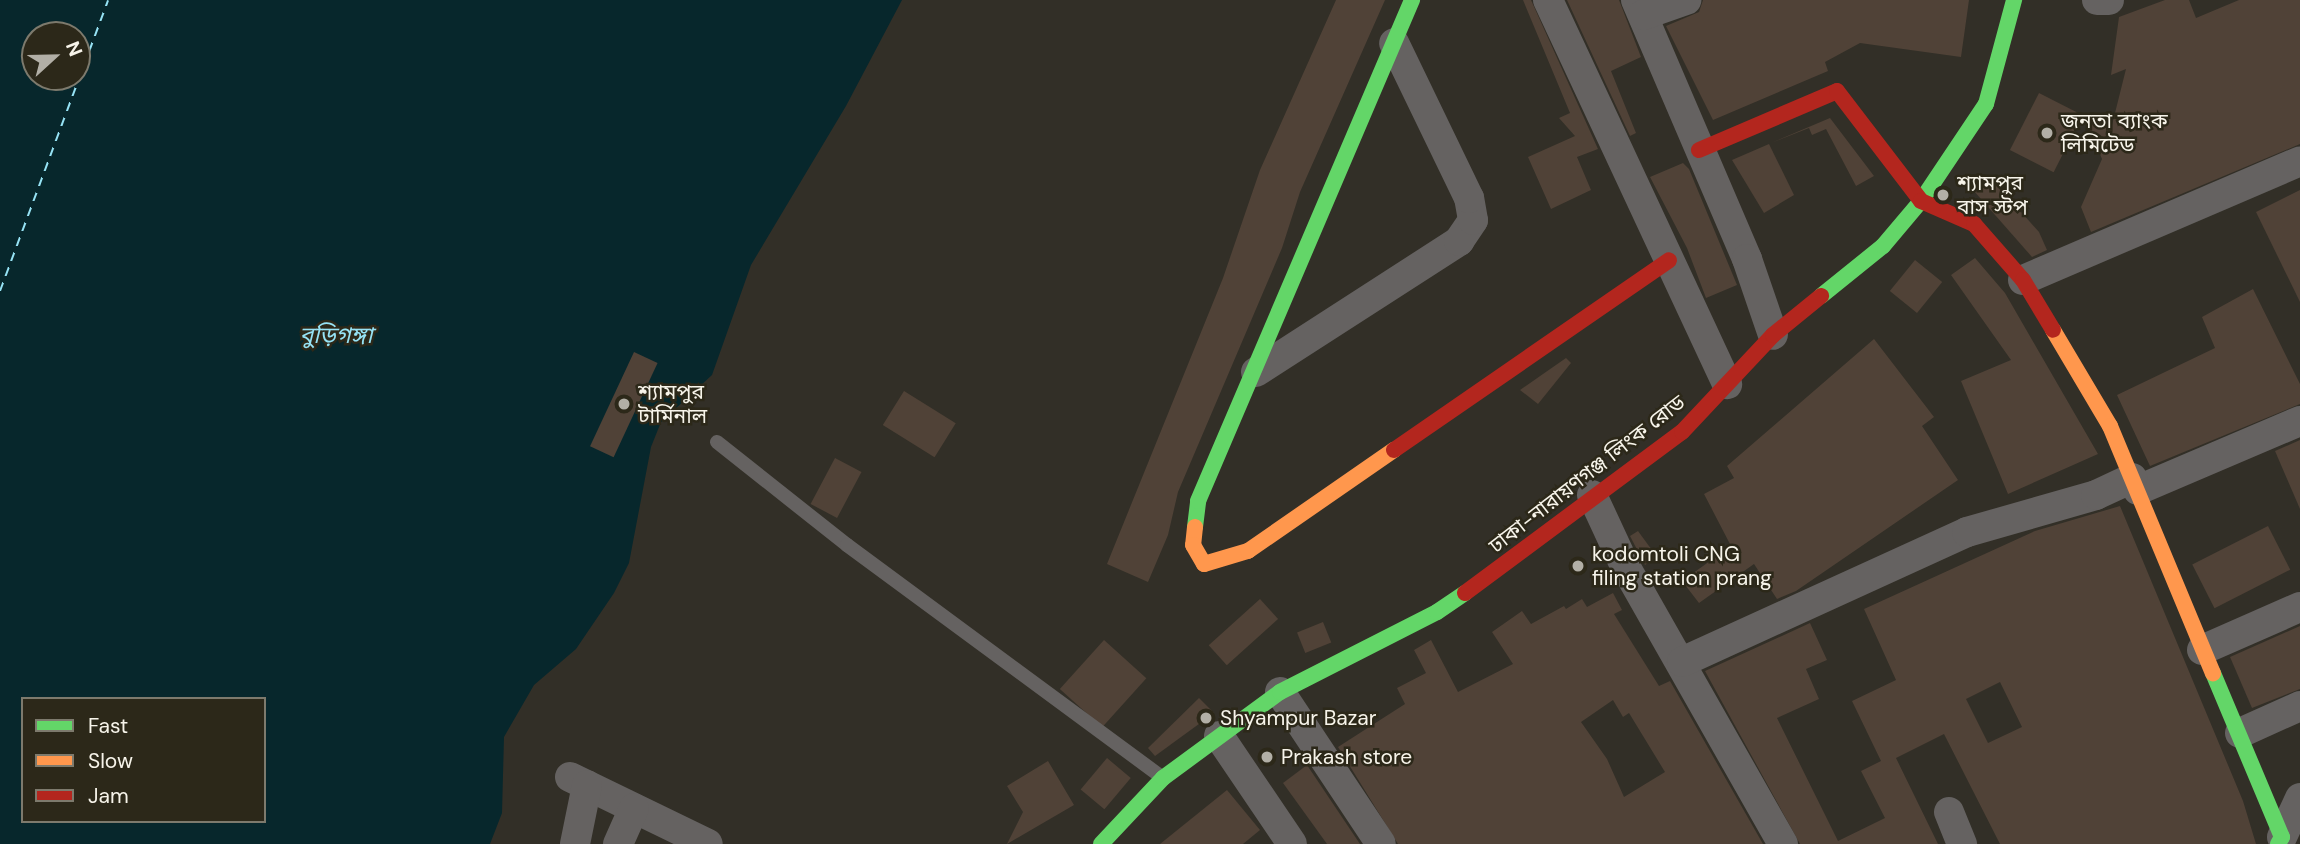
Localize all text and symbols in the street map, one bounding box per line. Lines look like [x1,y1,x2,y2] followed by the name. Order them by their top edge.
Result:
[21,21,91,91] north arrow
[60,38,88,60] text: N
[2061,108,2168,158] place label: জনতা ব্যাংক লিমিটেড
[2039,125,2055,141] marker: জনতা ব্যাংক লিমিটেড
[1957,170,2028,220] place label: শ্যামপুর বাস স্টপ
[1935,187,1951,203] marker: শ্যামপুর বাস স্টপ
[299,321,373,349] water label: বুড়িগঙ্গা
[638,379,707,429] place label: শ্যামপুর টার্মিনাল
[1484,390,1690,558] street label: ঢাকা-নারায়ণগঞ্জ লিংক রোড
[616,396,632,412] marker: শ্যামপুর টার্মিনাল
[1592,541,1772,591] place label: kodomtoli CNG filing station prang
[1570,558,1586,574] marker: kodomtoli CNG filing station prang
[21,697,266,823] legend
[1220,705,1377,731] place label: Shyampur Bazar
[1198,710,1214,726] marker: Shyampur Bazar
[88,712,128,740] text: Fast
[1281,744,1412,770] place label: Prakash store
[88,747,133,775] text: Slow
[1259,749,1275,765] marker: Prakash store
[88,782,129,810] text: Jam

